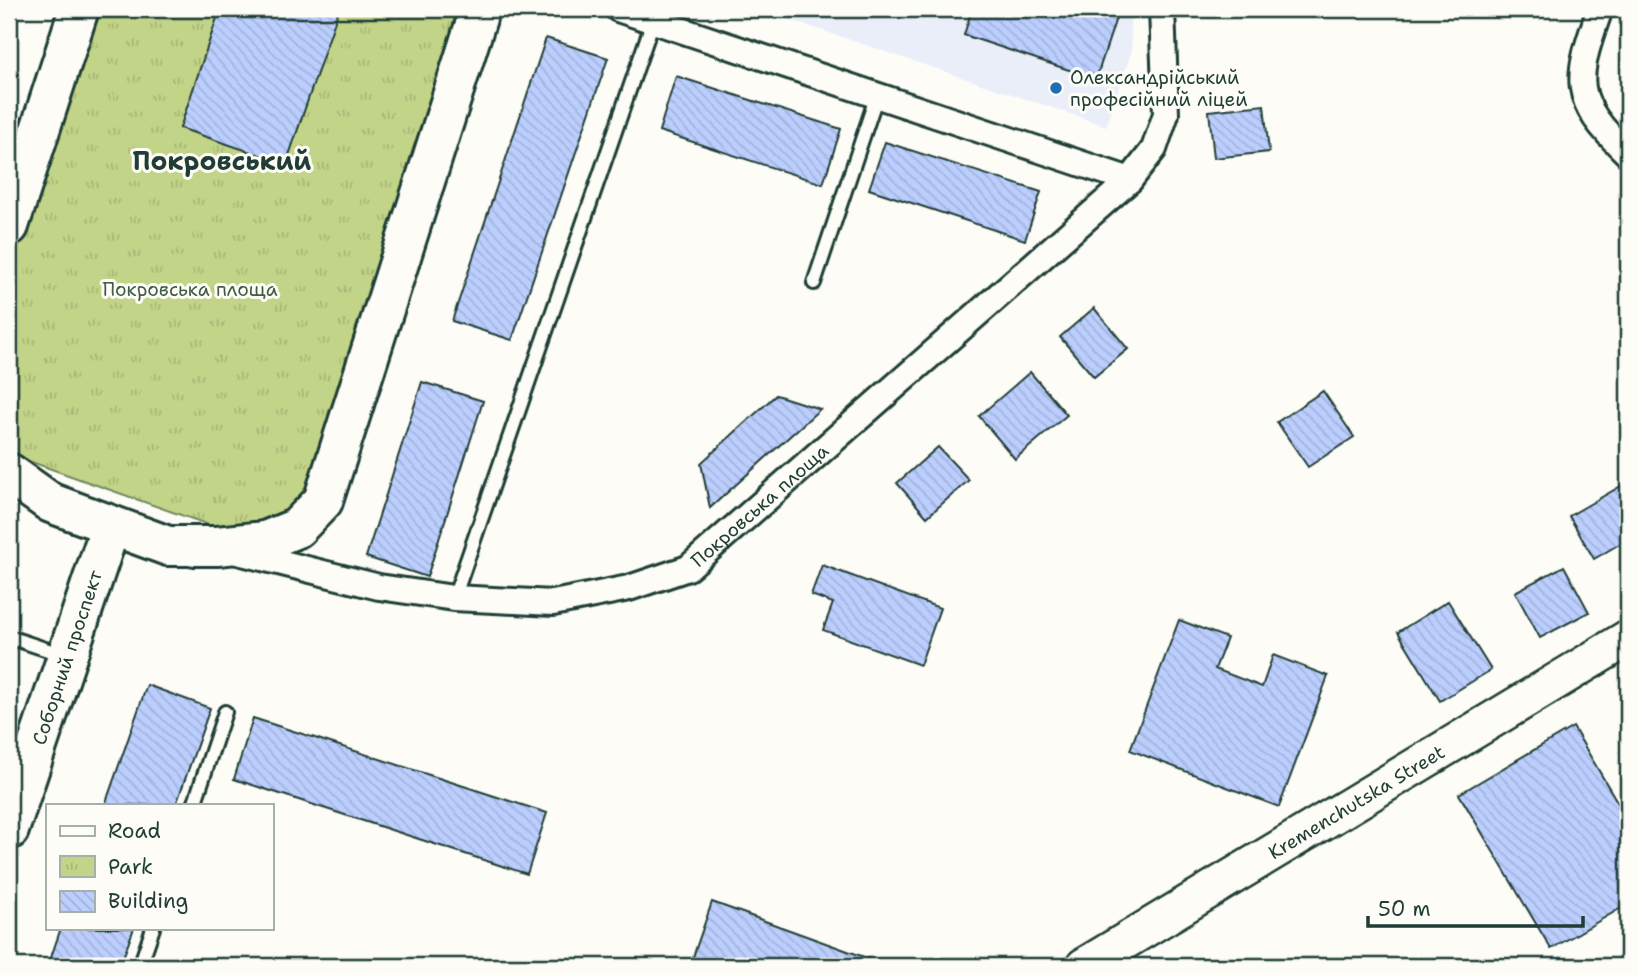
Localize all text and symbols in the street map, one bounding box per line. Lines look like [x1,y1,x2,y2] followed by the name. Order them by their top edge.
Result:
[1070,65,1248,112] place label: Олександрійський професійний ліцей
[1048,80,1064,96] marker: Олександрійський професійний ліцей
[133,143,311,178] district label: Покровський
[103,277,278,302] park label: Покровська площа
[686,438,834,573] street label: Покровська площа
[26,567,108,748] street label: Соборний проспект
[1264,739,1450,865] street label: Kremenchutska Street
[46,804,273,930] legend
[108,817,161,845] text: Road
[108,853,153,881] text: Park
[1368,884,1583,928] scale bar
[108,887,188,915] text: Building
[1378,895,1431,923] text: 50 m

